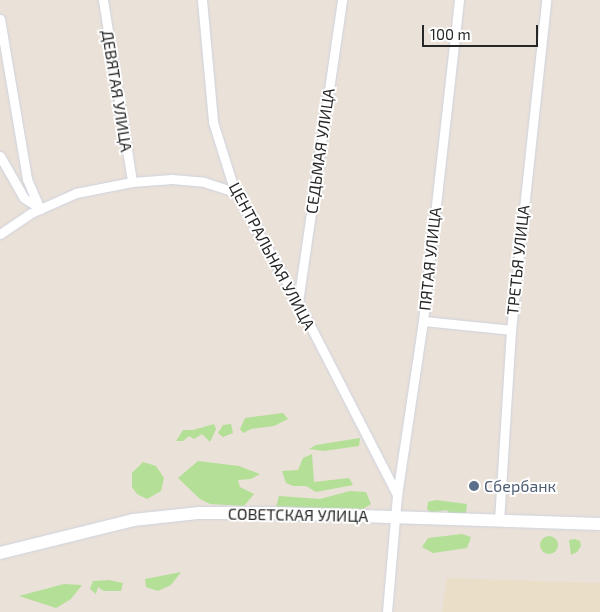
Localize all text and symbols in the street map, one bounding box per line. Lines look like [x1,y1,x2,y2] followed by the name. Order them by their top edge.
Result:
[425,15,541,47] scale bar
[430,25,471,43] text: 100 m
[98,29,136,153] street label: ДЕВЯТАЯ УЛИЦА
[302,87,338,215] street label: СЕДЬМАЯ УЛИЦА
[225,179,319,333] street label: ЦЕНТРАЛЬНАЯ УЛИЦА
[503,204,533,316] street label: ТРЕТЬЯ УЛИЦА
[415,206,445,312] street label: ПЯТАЯ УЛИЦА
[484,476,556,496] place label: Сбербанк
[468,480,480,492] marker: Сбербанк
[228,504,368,526] street label: СОВЕТСКАЯ УЛИЦА

